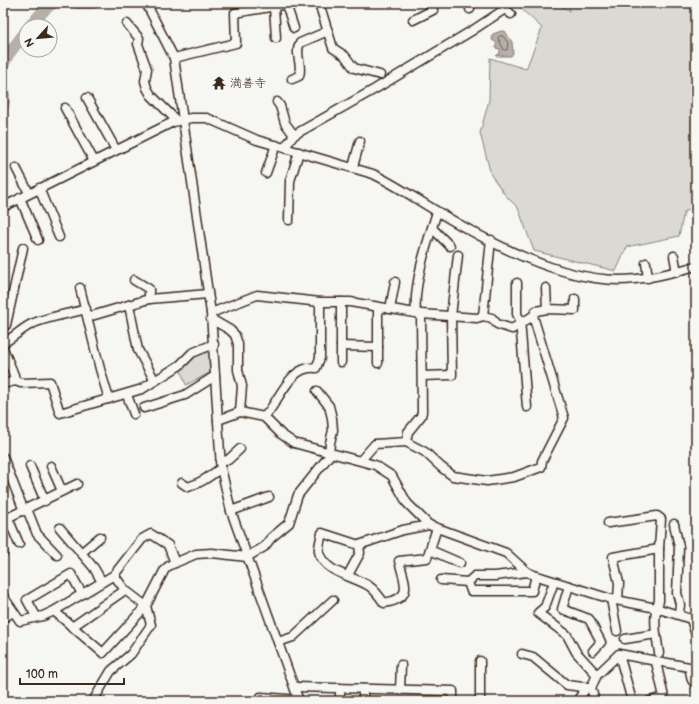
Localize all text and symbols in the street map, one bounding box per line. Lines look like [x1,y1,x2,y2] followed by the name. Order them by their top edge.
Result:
[18,18,58,58] north arrow
[22,36,37,49] text: N
[211,75,227,91] temple icon: 満善寺
[230,76,266,91] place label: 満善寺
[20,660,124,686] scale bar
[26,667,58,682] text: 100 m

